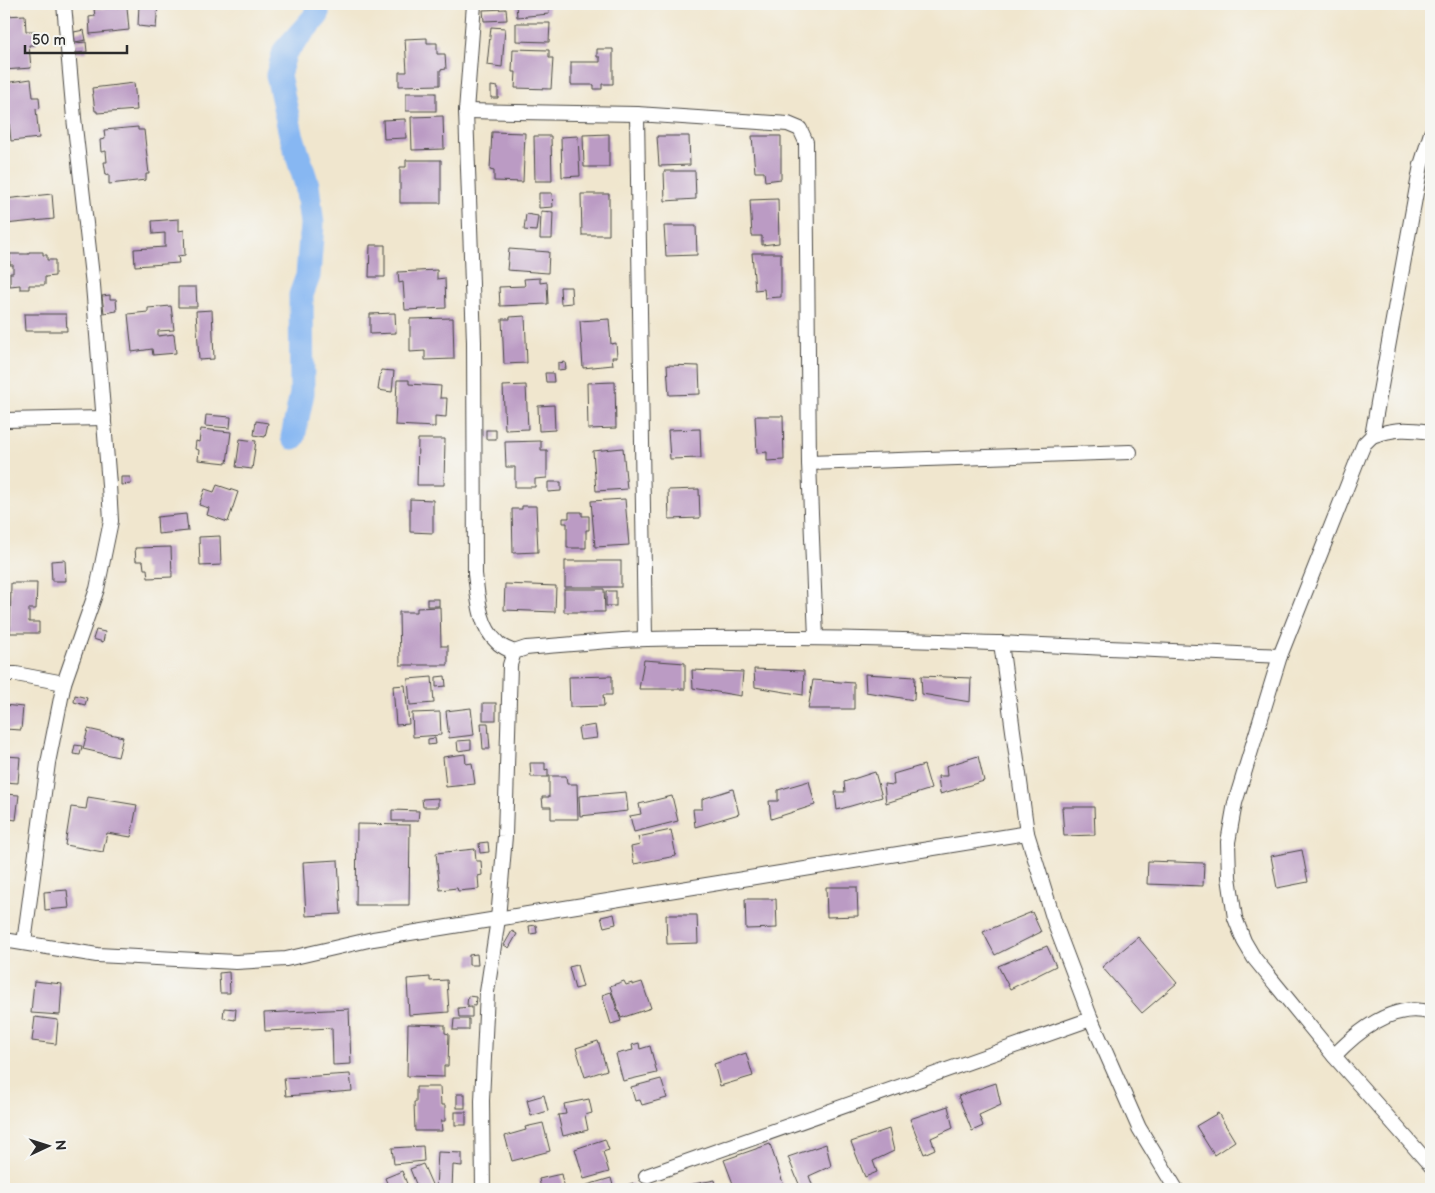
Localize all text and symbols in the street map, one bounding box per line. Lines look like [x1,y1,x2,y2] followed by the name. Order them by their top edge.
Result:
[25,22,128,54] scale bar
[32,31,66,50] text: 50 m
[22,1120,72,1170] north arrow
[52,1139,69,1151] text: N

